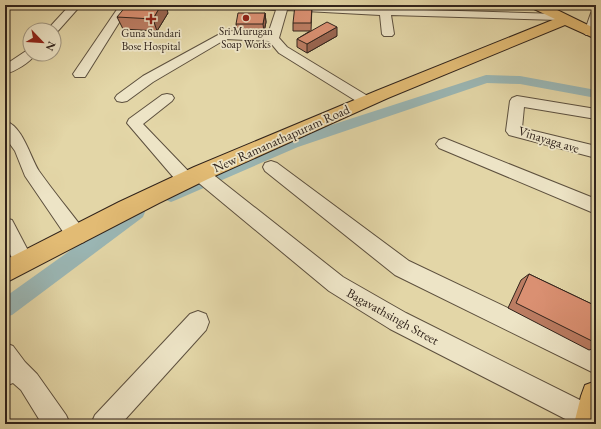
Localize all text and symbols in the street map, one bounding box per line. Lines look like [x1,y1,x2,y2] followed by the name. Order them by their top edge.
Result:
[145,13,157,25] marker: Guna Sundari Bose Hospital
[241,13,251,23] marker: Sri Murugan Soap Works
[22,22,62,62] north arrow
[219,24,273,51] place label: Sri Murugan Soap Works
[121,26,181,53] place label: Guna Sundari Bose Hospital
[43,39,59,53] text: N
[210,100,353,176] street label: New Ramanathapuram Road
[516,122,581,157] street label: Vinayaga ave
[344,284,442,349] street label: Bagavathsingh Street

